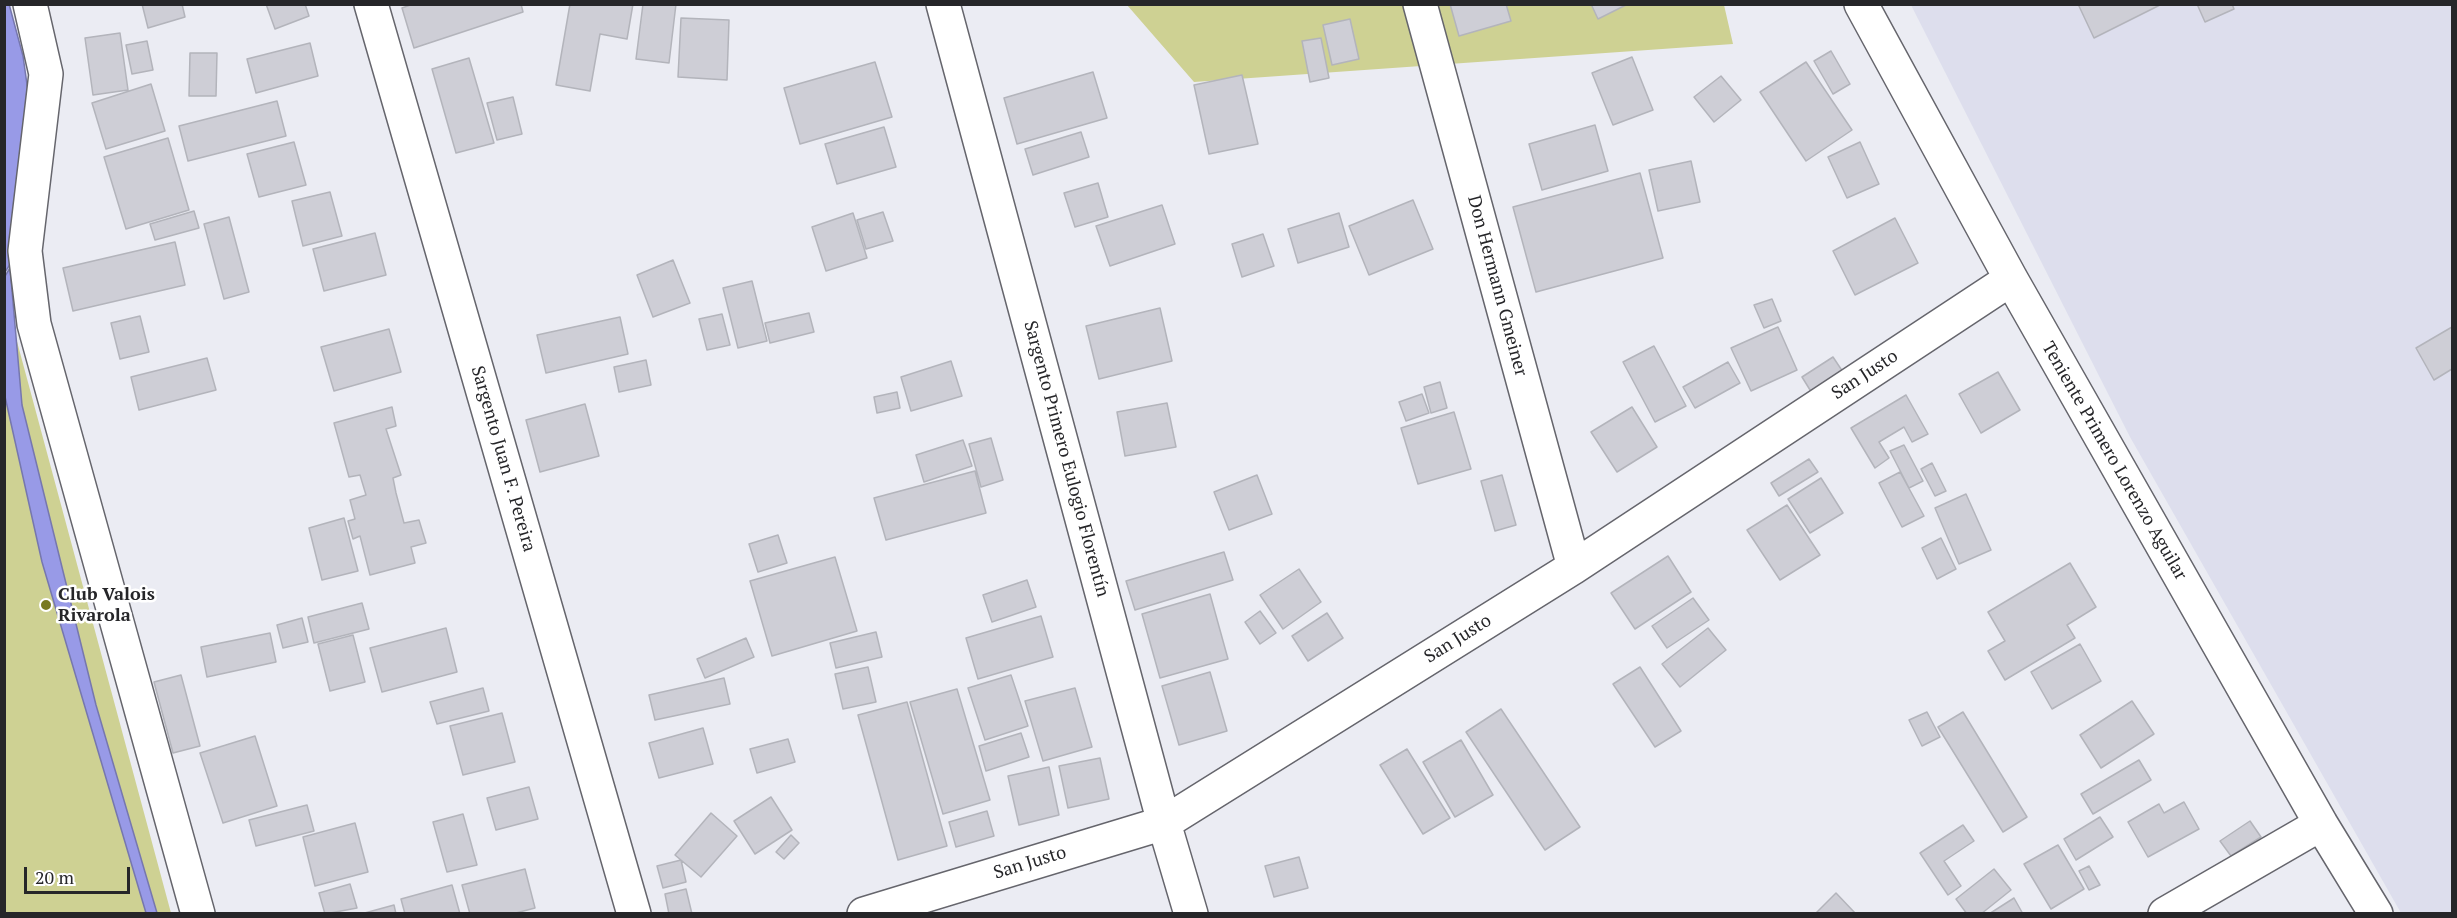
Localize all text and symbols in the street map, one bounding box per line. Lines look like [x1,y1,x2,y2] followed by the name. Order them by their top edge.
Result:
[1462,193,1532,379] street label: Don Hermann Gmeiner
[1019,319,1113,599] street label: Sargento Primero Eulogio Florentín
[2037,338,2191,584] street label: Teniente Primero Lorenzo Aguilar
[1828,346,1902,404] street label: San Justo
[466,364,540,554] street label: Sargento Juan F. Pereira
[58,584,155,626] place label: Club Valois Rivarola
[39,598,53,612] marker: Club Valois Rivarola
[1421,610,1495,668] street label: San Justo
[991,842,1069,884] street label: San Justo
[27,855,134,893] scale bar
[35,865,74,889] text: 20 m

